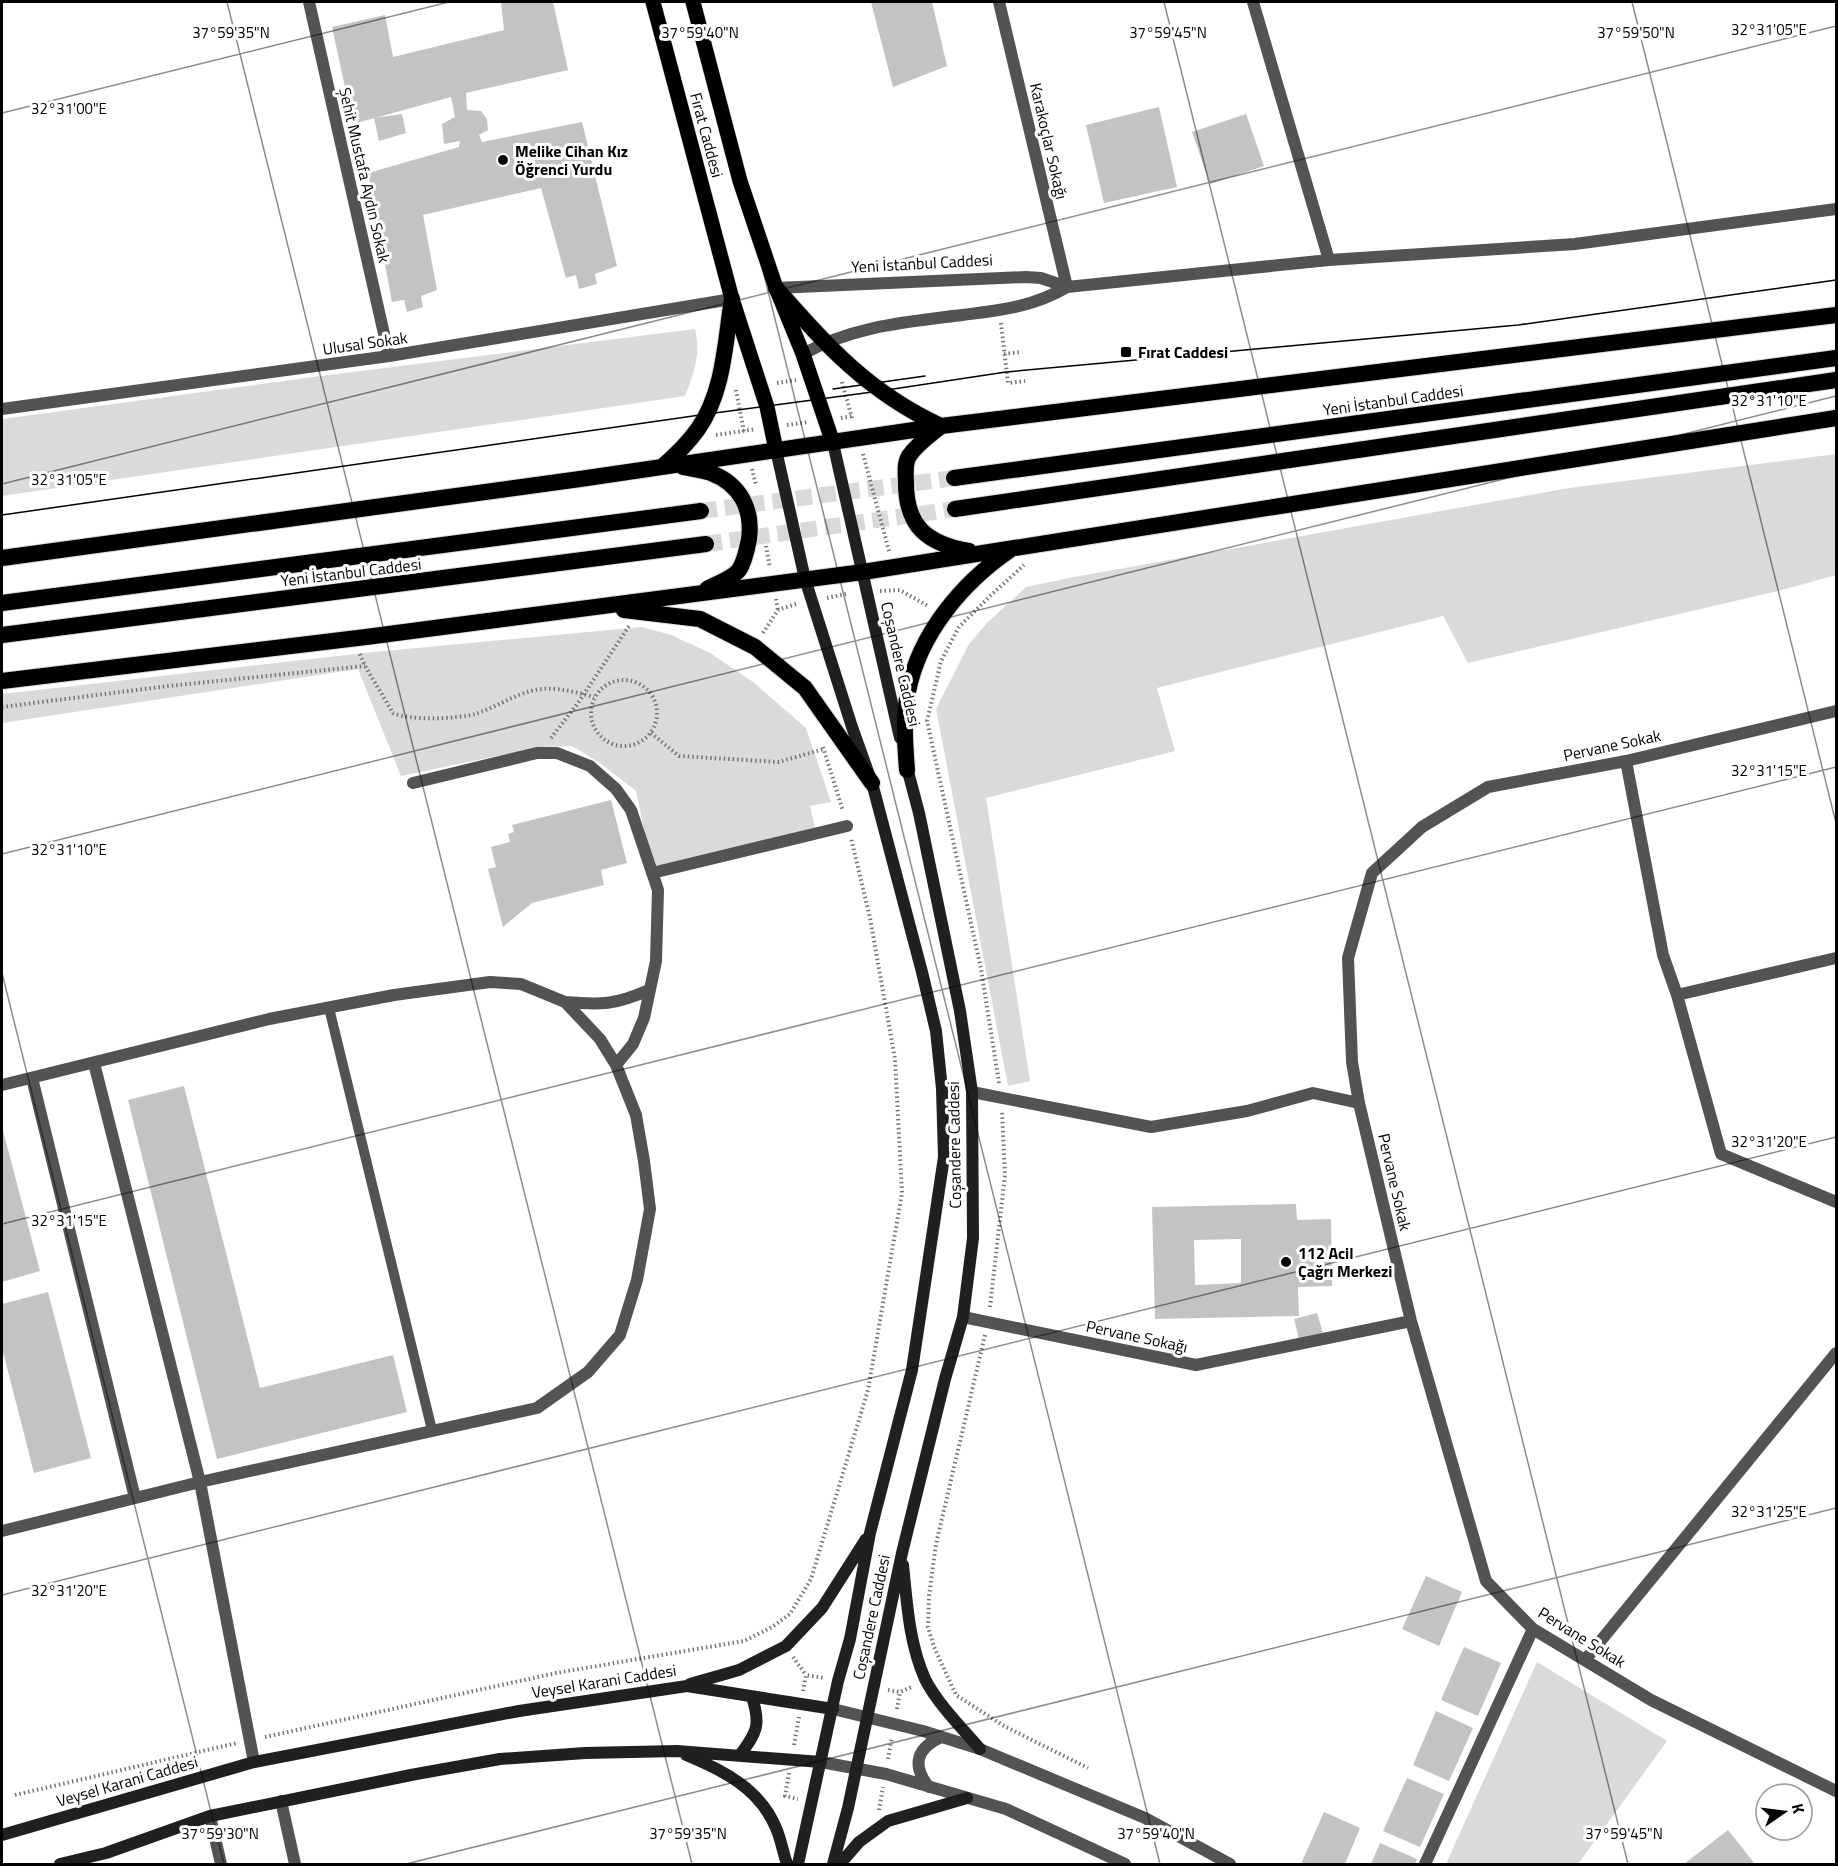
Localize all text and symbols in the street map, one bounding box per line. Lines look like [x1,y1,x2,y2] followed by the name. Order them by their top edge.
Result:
[1731,18,1807,41] text: 32°31'05"E
[192,21,270,44] text: 37°59'35"N
[661,21,739,44] text: 37°59'40"N
[1129,21,1207,44] text: 37°59'45"N
[1597,21,1675,44] text: 37°59'50"N
[1024,80,1074,202] street label: Karakoçlar Sokağı
[333,85,397,265] street label: Şehit Mustafa Aydın Sokak
[684,90,730,180] street label: Fırat Caddesi
[31,97,107,120] text: 32°31'00"E
[515,139,628,181] place label: Melike Cihan Kız Öğrenci Yurdu
[496,153,510,167] marker: Melike Cihan Kız Öğrenci Yurdu
[851,247,993,279] street label: Yeni İstanbul Caddesi
[321,325,409,361] street label: Ulusal Sokak
[1138,340,1228,364] place label: Fırat Caddesi
[1119,345,1133,359] marker: Fırat Caddesi
[1321,378,1465,422] street label: Yeni İstanbul Caddesi
[1731,389,1807,412] text: 32°31'10"E
[31,468,107,491] text: 32°31'05"E
[279,551,423,593] street label: Yeni İstanbul Caddesi
[875,599,927,729] street label: Coşandere Caddesi
[1561,723,1663,767] street label: Pervane Sokak
[1731,759,1807,782] text: 32°31'15"E
[31,838,107,861] text: 32°31'10"E
[941,1081,967,1209] street label: Coşandere Caddesi
[1731,1130,1807,1153] text: 32°31'20"E
[1372,1131,1418,1233] street label: Pervane Sokak
[31,1209,107,1232] text: 32°31'15"E
[1298,1241,1392,1283] place label: 112 Acil Çağrı Merkezi
[1279,1255,1293,1269] marker: 112 Acil Çağrı Merkezi
[1084,1314,1190,1358] street label: Pervane Sokağı
[1731,1500,1807,1523] text: 32°31'25"E
[846,1552,896,1682] street label: Coşandere Caddesi
[31,1579,107,1602] text: 32°31'20"E
[1534,1601,1631,1674] street label: Pervane Sokak
[530,1658,678,1704] street label: Veysel Karani Caddesi
[53,1749,201,1813] street label: Veysel Karani Caddesi
[1754,1782,1814,1842] north arrow
[1786,1801,1811,1816] text: K
[181,1822,259,1845] text: 37°59'30"N
[649,1822,727,1845] text: 37°59'35"N
[1117,1822,1195,1845] text: 37°59'40"N
[1585,1822,1663,1845] text: 37°59'45"N

